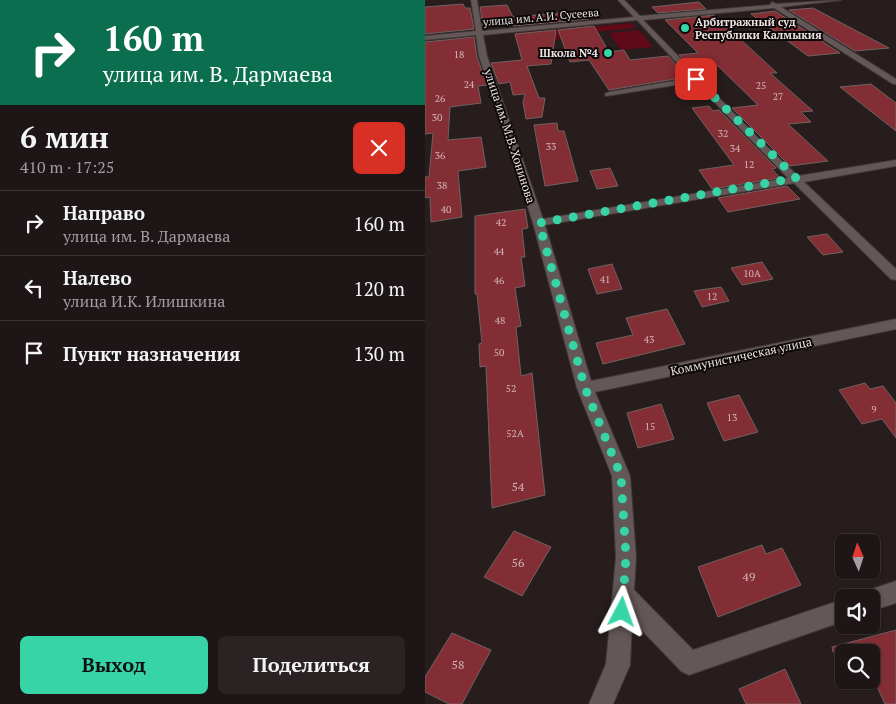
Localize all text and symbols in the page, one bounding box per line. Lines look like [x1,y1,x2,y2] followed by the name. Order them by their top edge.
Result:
[481,5,600,29] street label: улица им. А.И. Сусеева
[103,15,204,61] text: 160 m
[695,15,822,42] place label: Арбитражный суд Республики Калмыкия
[20,20,85,85] icon: right
[679,22,691,34] marker: Арбитражный суд Республики Калмыкия
[540,46,599,60] place label: Школа №4
[602,47,614,59] marker: Школа №4
[454,48,464,61] house number: 18
[675,58,717,100] pin
[103,59,333,88] text: улица им. В. Дармаева
[682,65,710,93] icon: arrive
[481,66,539,205] street label: улица им. М.В. Хонинова
[464,78,475,91] house number: 24
[756,79,766,92] house number: 25
[773,90,783,103] house number: 27
[435,92,446,105] house number: 26
[432,111,442,124] house number: 30
[20,117,109,157] text: 6 мин
[353,122,405,174] button: close
[718,127,728,140] house number: 32
[546,140,556,153] house number: 33
[730,142,741,155] house number: 34
[435,149,446,162] house number: 36
[20,156,114,178] text: 410 m · 17:25
[744,158,754,171] house number: 12
[437,179,447,192] house number: 38
[63,200,145,225] text: Направо
[441,203,451,216] house number: 40
[20,209,48,237] icon: right
[354,211,405,236] text: 160 m
[496,216,506,229] house number: 42
[63,225,230,247] text: улица им. В. Дармаева
[494,245,505,258] house number: 44
[63,265,132,290] text: Налево
[743,267,761,280] house number: 10А
[600,273,610,286] house number: 41
[20,274,48,302] icon: left
[494,274,505,287] house number: 46
[354,276,405,301] text: 120 m
[63,290,225,312] text: улица И.К. Илишкина
[707,290,717,303] house number: 12
[495,314,505,327] house number: 48
[644,333,654,346] house number: 43
[669,334,813,378] street label: Коммунистическая улица
[20,339,48,367] icon: arrive
[63,341,240,366] text: Пункт назначения
[354,341,405,366] text: 130 m
[494,346,504,359] house number: 50
[506,382,516,395] house number: 52
[871,403,877,416] house number: 9
[727,411,737,424] house number: 13
[645,420,655,433] house number: 15
[506,427,524,440] house number: 52А
[512,479,525,494] house number: 54
[835,534,880,579] north arrow
[835,534,880,689] map controls
[512,555,525,570] house number: 56
[743,569,755,584] house number: 49
[595,585,647,637] position arrow
[835,589,880,634] button: sound
[20,636,208,694] button: Выход
[218,636,405,694] button: Поделиться
[835,644,880,689] button: search
[452,657,464,672] house number: 58

